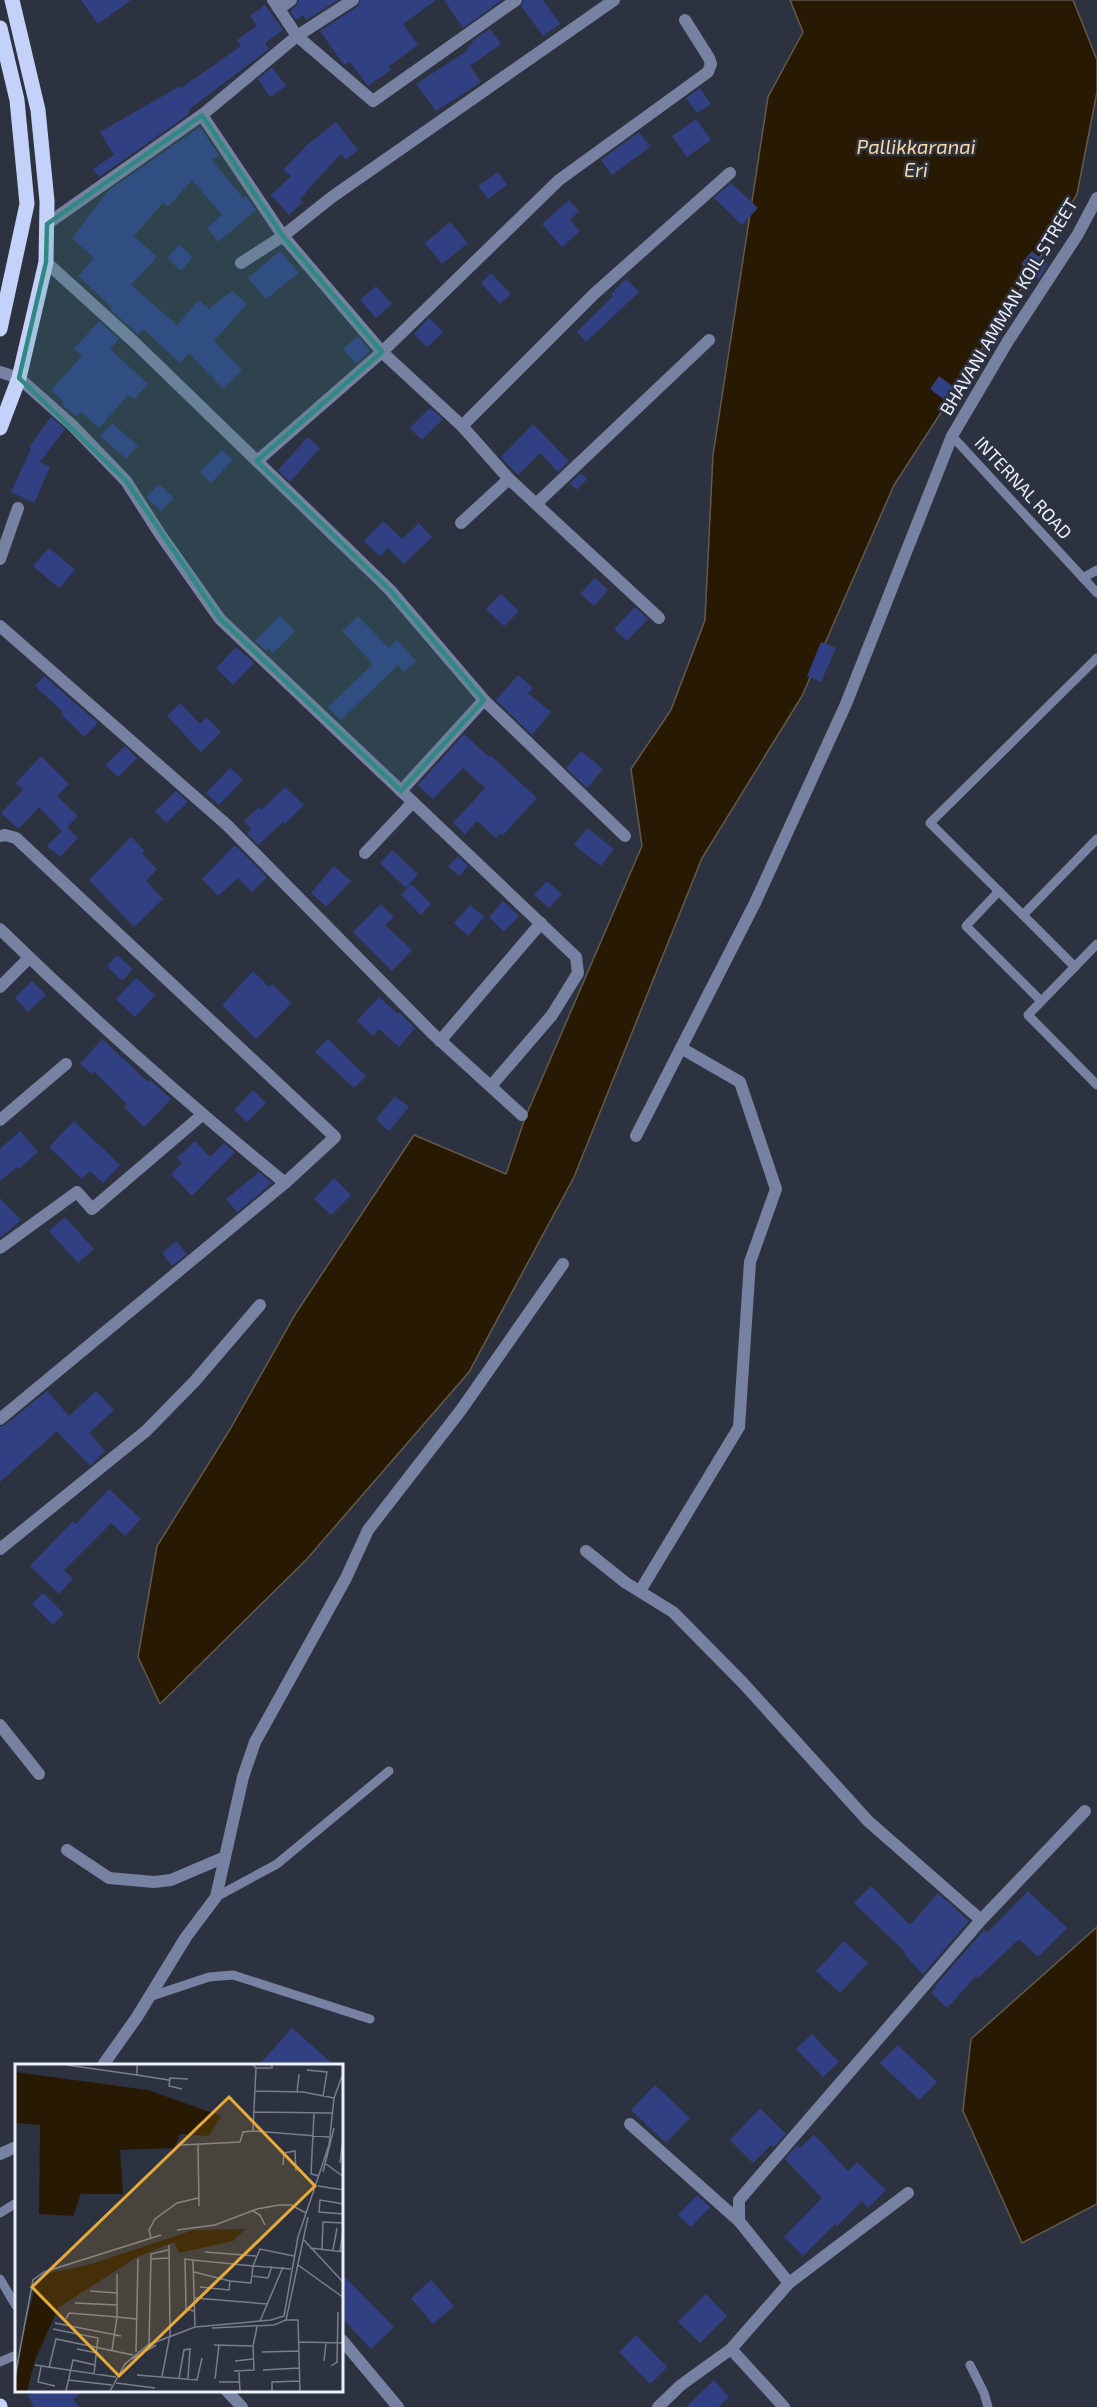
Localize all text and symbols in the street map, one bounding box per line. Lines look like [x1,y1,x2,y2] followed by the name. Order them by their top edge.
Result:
[856,134,976,181] water label: Pallikkaranai Eri
[935,194,1082,419] street label: BHAVANI AMMAN KOIL STREET
[971,432,1077,543] street label: INTERNAL ROAD
[15,2064,344,2392] inset map

